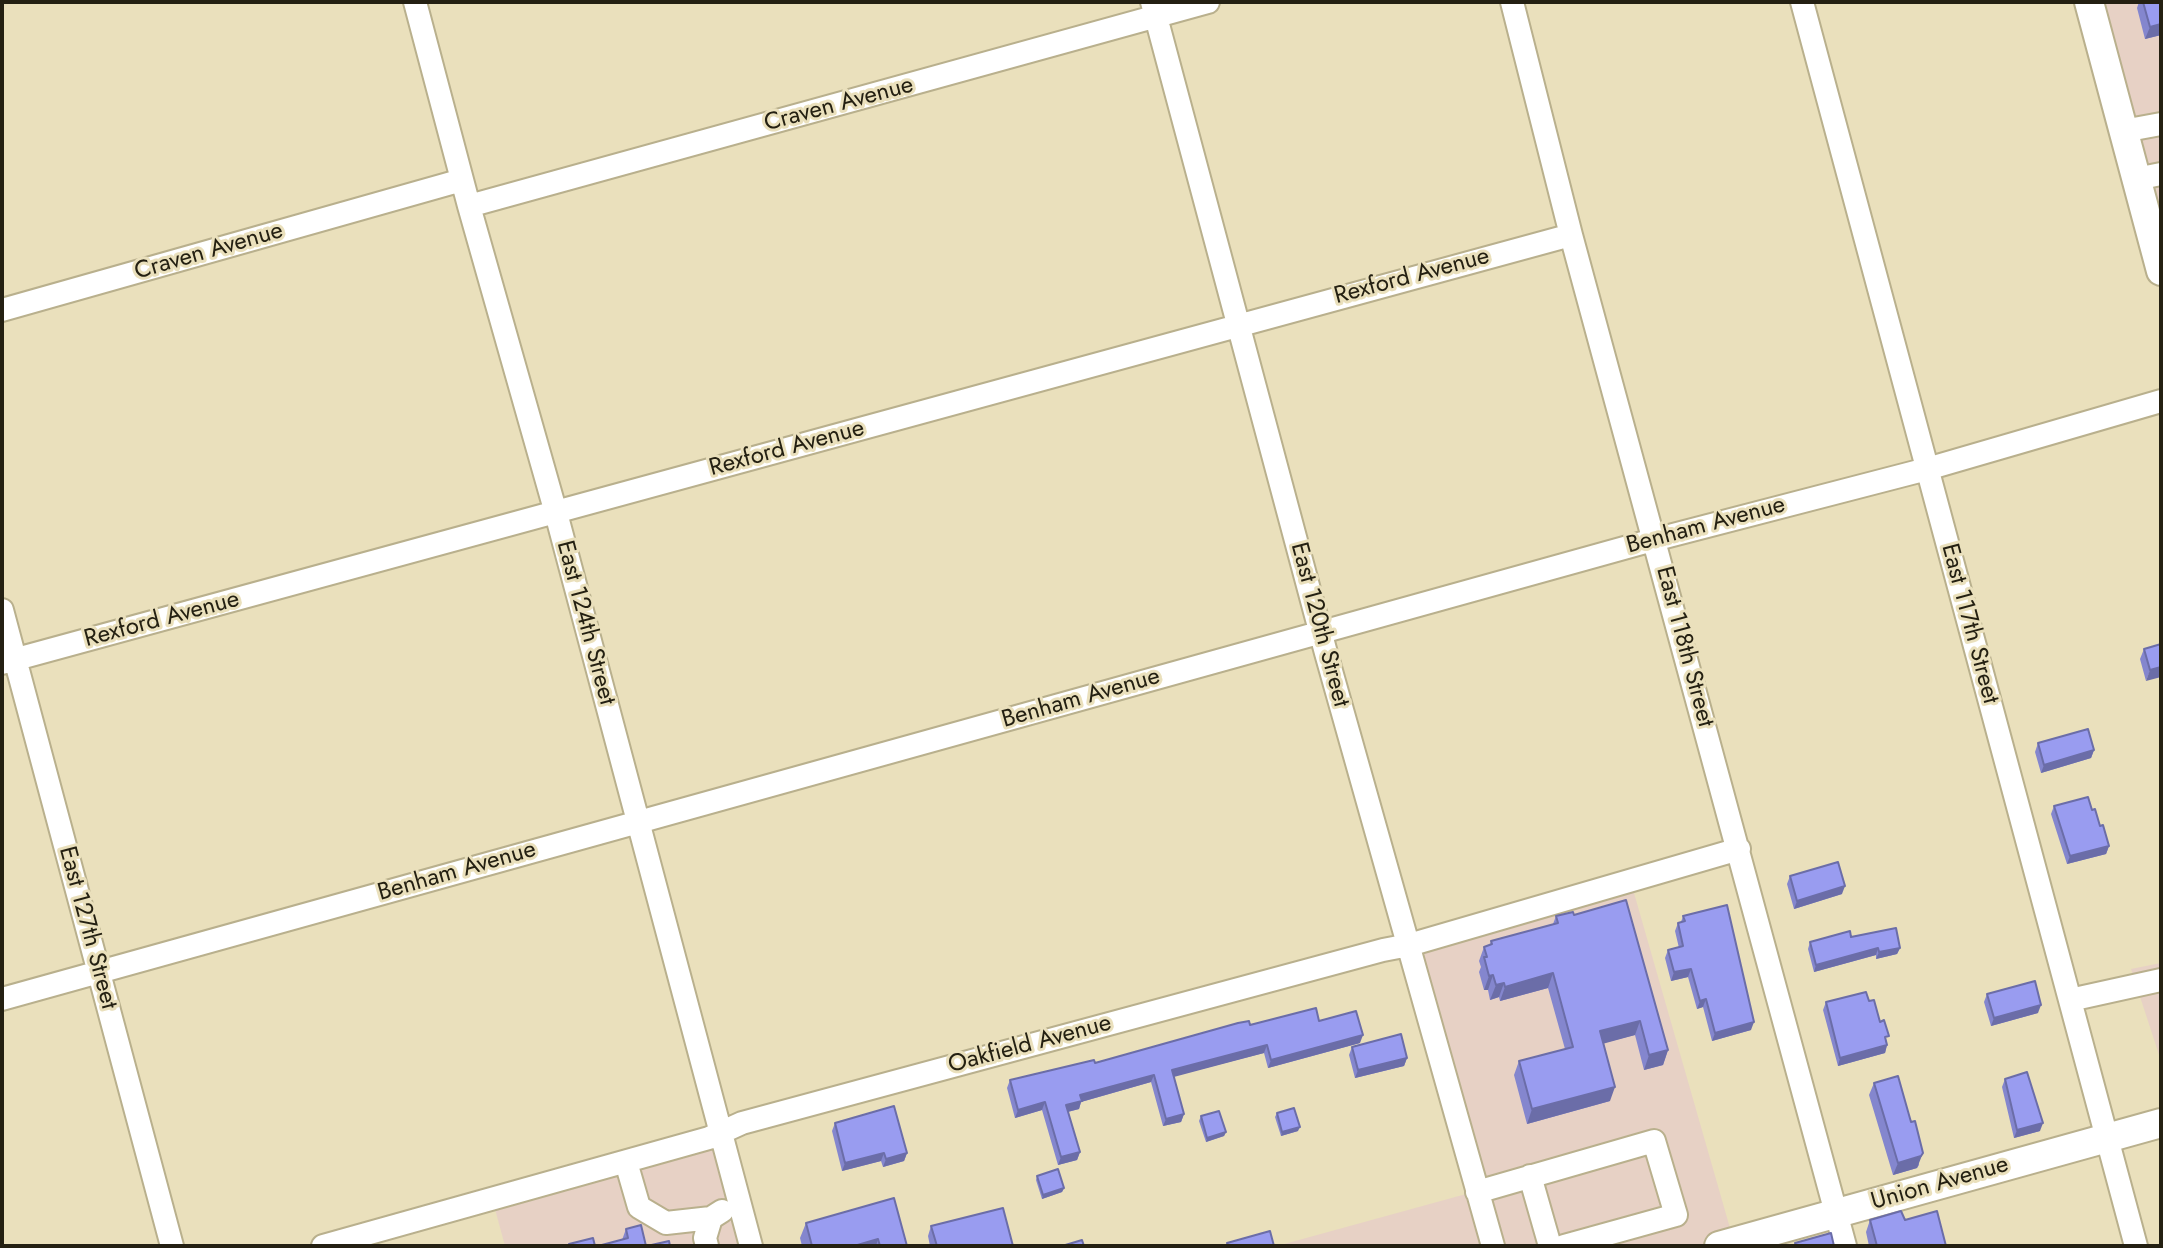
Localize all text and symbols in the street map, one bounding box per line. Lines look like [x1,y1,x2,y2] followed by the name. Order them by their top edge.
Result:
[761,71,917,139] street label: Craven Avenue
[131,217,287,287] street label: Craven Avenue
[1331,242,1493,312] street label: Rexford Avenue
[706,414,868,484] street label: Rexford Avenue
[1623,491,1789,561] street label: Benham Avenue
[549,538,621,708] street label: East 124th Street
[1283,540,1355,710] street label: East 120th Street
[1934,541,2004,707] street label: East 117th Street
[1649,564,1719,730] street label: East 118th Street
[81,585,243,655] street label: Rexford Avenue
[999,663,1163,735] street label: Benham Avenue
[375,836,539,908] street label: Benham Avenue
[51,843,123,1013] street label: East 127th Street
[945,1009,1115,1081] street label: Oakfield Avenue
[1868,1151,2012,1217] street label: Union Avenue

